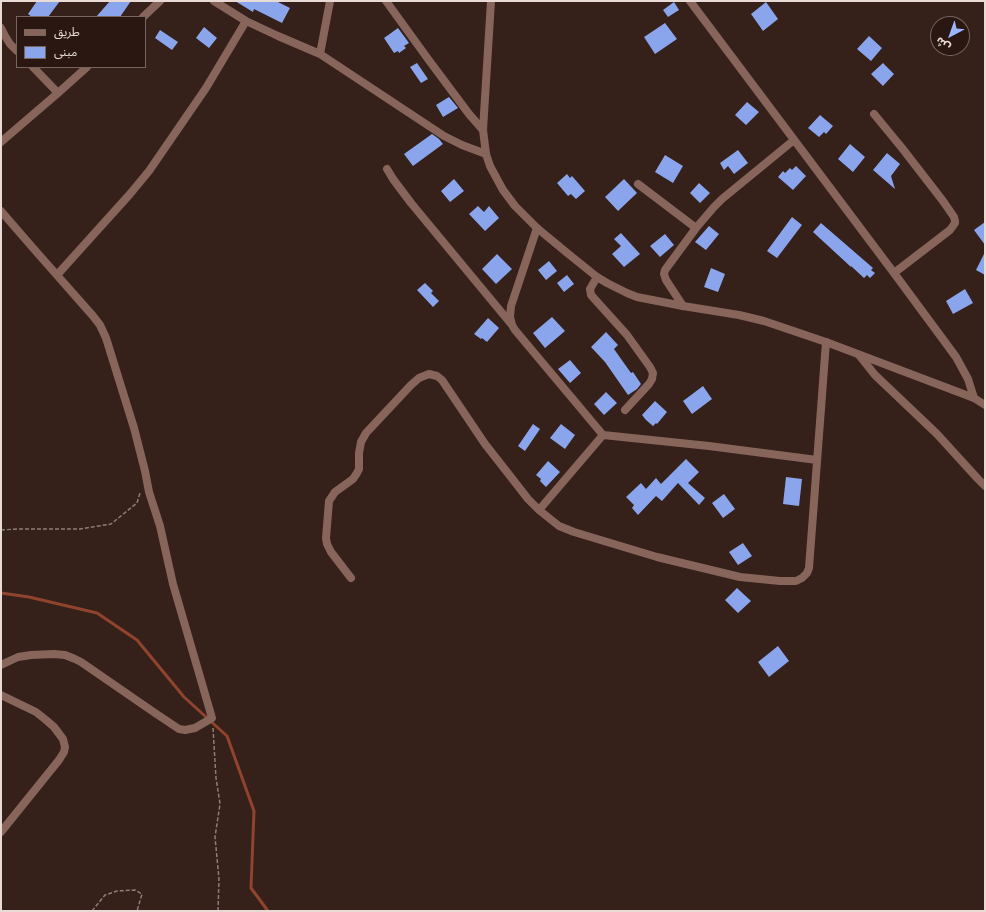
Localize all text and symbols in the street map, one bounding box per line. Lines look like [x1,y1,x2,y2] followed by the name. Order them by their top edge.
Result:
[16,16,146,68] legend
[930,16,970,56] north arrow
[54,24,80,39] text: طريق
[933,34,953,55] text: ش
[54,44,77,59] text: مبنى

